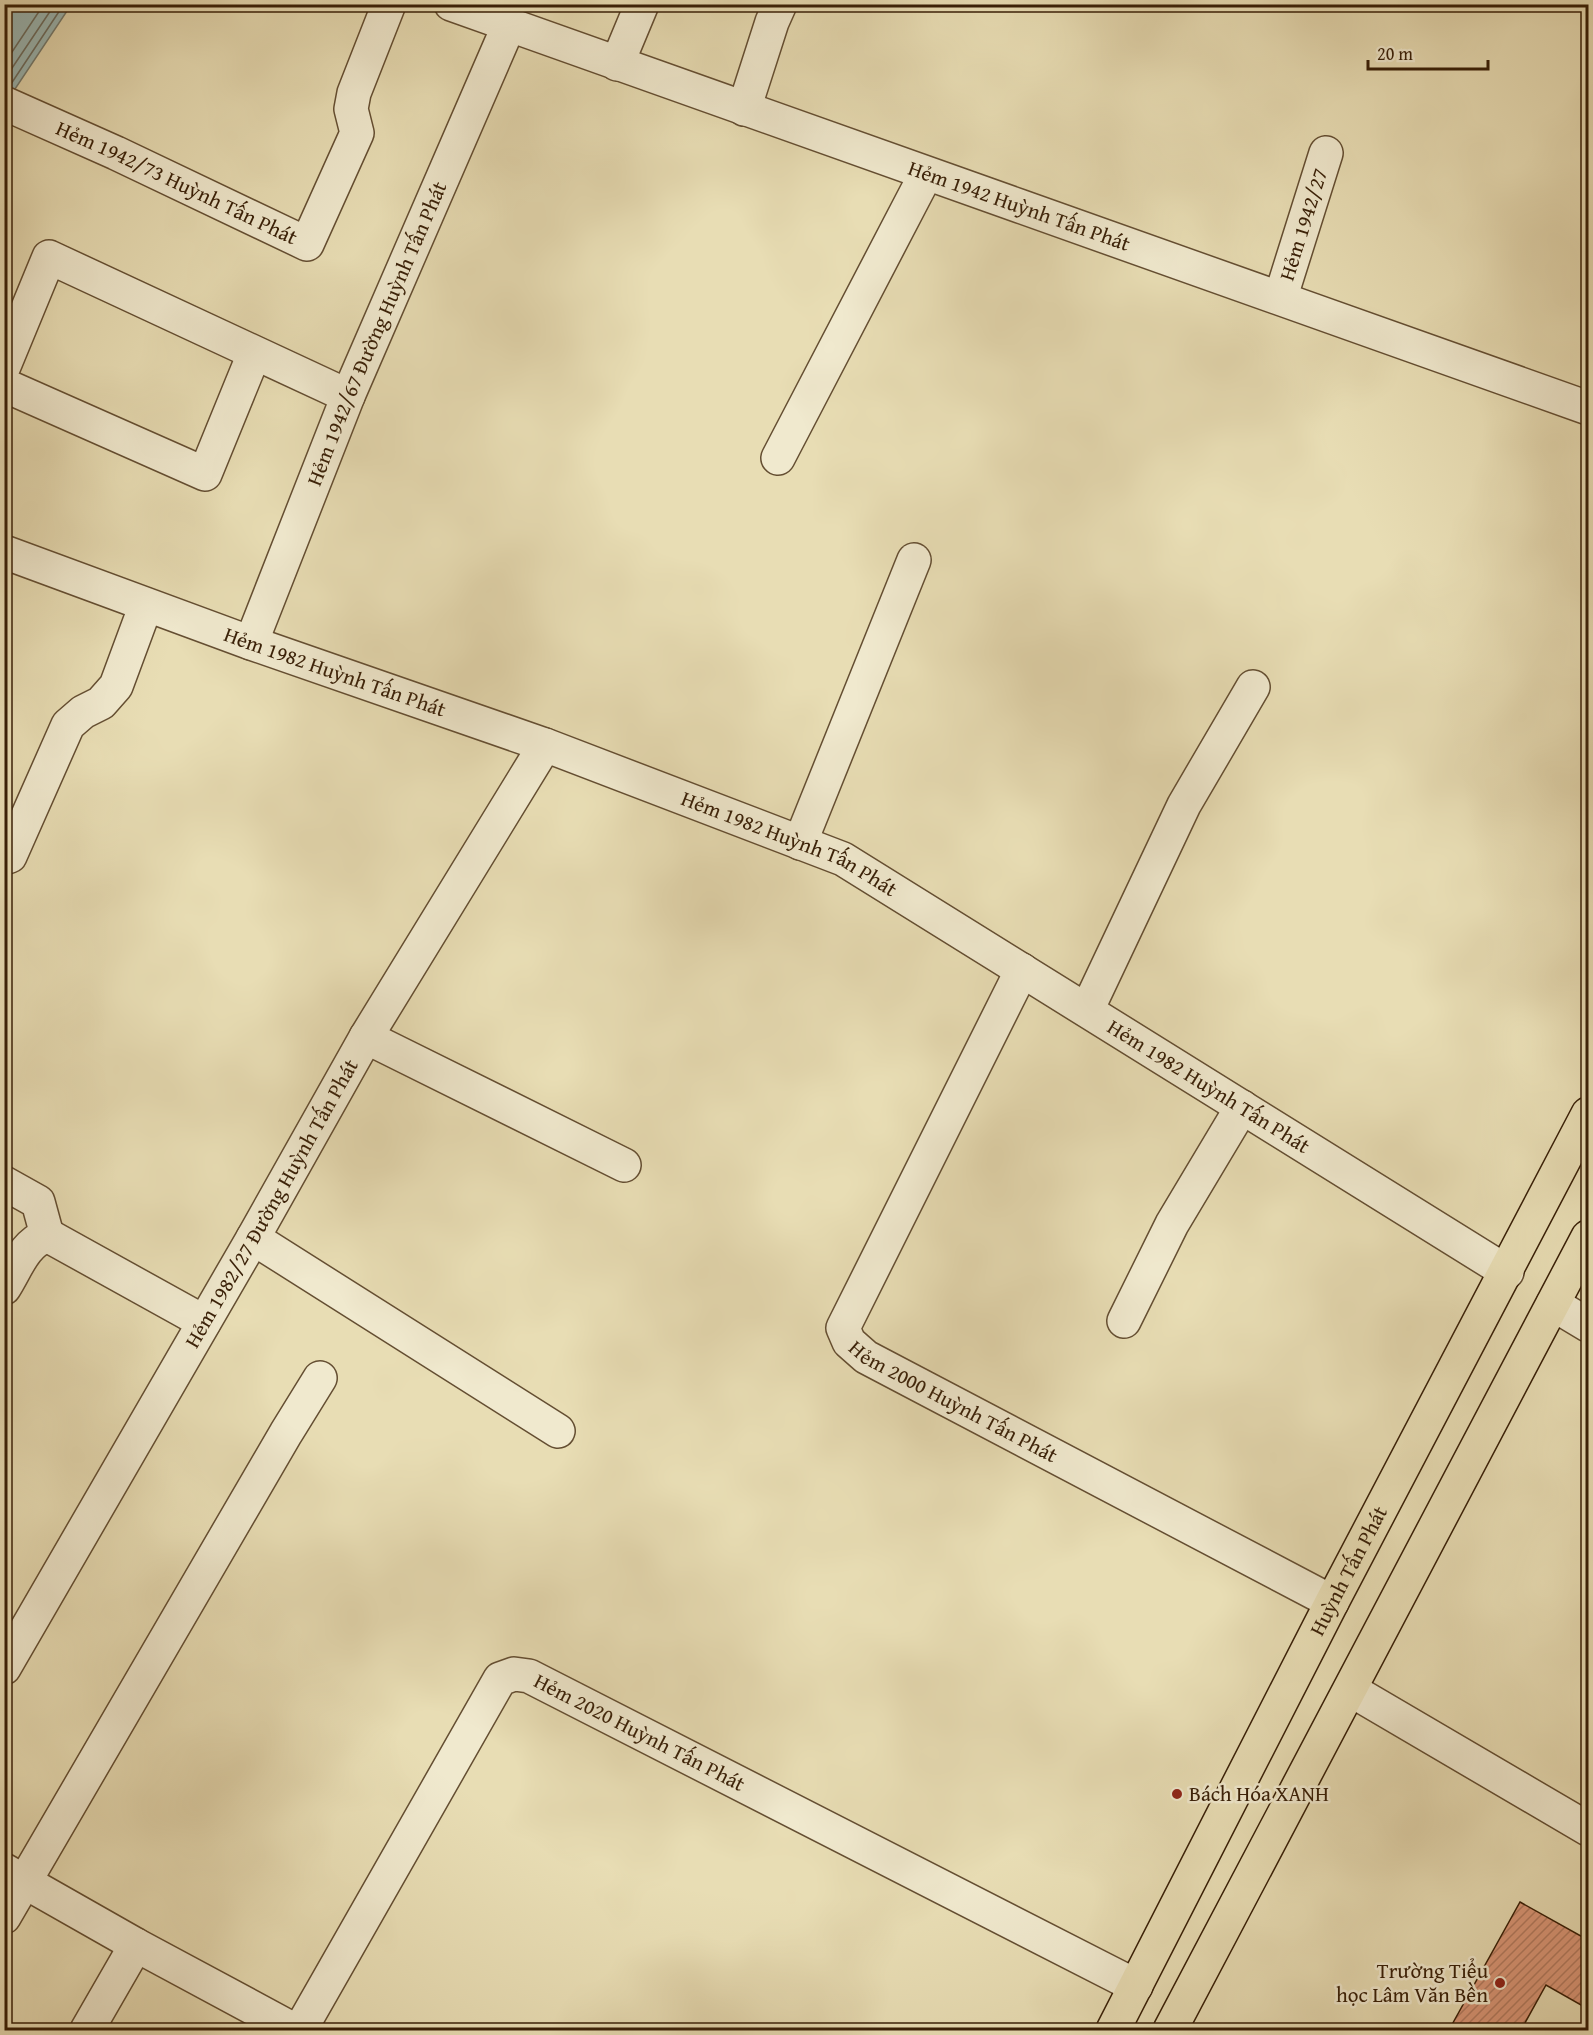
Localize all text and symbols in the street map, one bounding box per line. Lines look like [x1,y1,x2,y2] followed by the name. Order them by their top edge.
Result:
[1368,33,1488,71] scale bar
[1377,40,1413,67] text: 20 m
[51,112,303,253] street label: Hẻm 1942/73 Huỳnh Tấn Phát
[904,152,1135,259] street label: Hẻm 1942 Huỳnh Tấn Phát
[1271,164,1335,284] street label: Hẻm 1942/27
[298,176,455,490] street label: Hẻm 1942/67 Đường Huỳnh Tấn Phát
[220,618,451,725] street label: Hẻm 1982 Huỳnh Tấn Phát
[677,783,904,904] street label: Hẻm 1982 Huỳnh Tấn Phát
[1102,1011,1317,1161] street label: Hẻm 1982 Huỳnh Tấn Phát
[177,1053,366,1354] street label: Hẻm 1982/27 Đường Huỳnh Tấn Phát
[842,1333,1064,1470] street label: Hẻm 2000 Huỳnh Tấn Phát
[1301,1500,1395,1641] street label: Huỳnh Tấn Phát
[529,1665,751,1799] street label: Hẻm 2020 Huỳnh Tấn Phát
[1189,1778,1329,1809] place label: Bách Hóa XANH
[1170,1787,1184,1801] marker: Bách Hóa XANH
[1336,1955,1489,2010] place label: Trường Tiểu học Lâm Văn Bền
[1493,1976,1507,1990] marker: Trường Tiểu học Lâm Văn Bền

